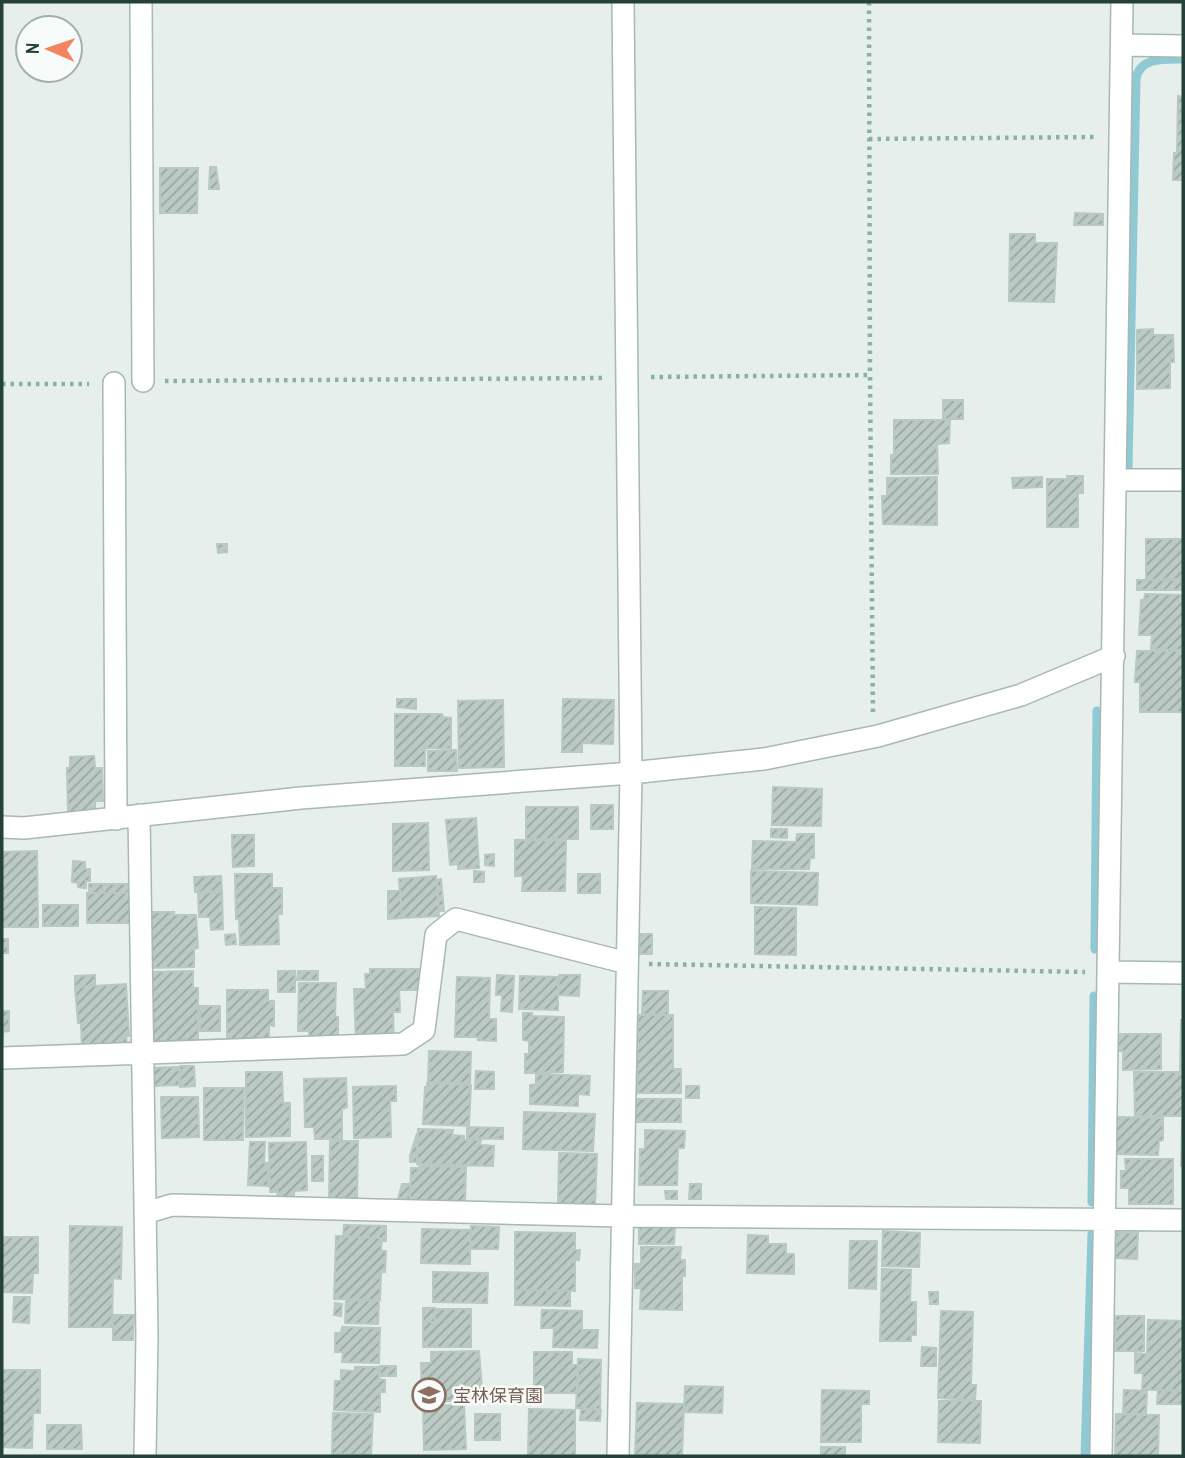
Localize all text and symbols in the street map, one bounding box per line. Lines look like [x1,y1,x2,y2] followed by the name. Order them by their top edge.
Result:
[14,14,84,84] north arrow
[19,42,45,54] text: N
[410,1376,448,1414] school or university icon: 宝林保育園
[453,1383,543,1408] place label: 宝林保育園

